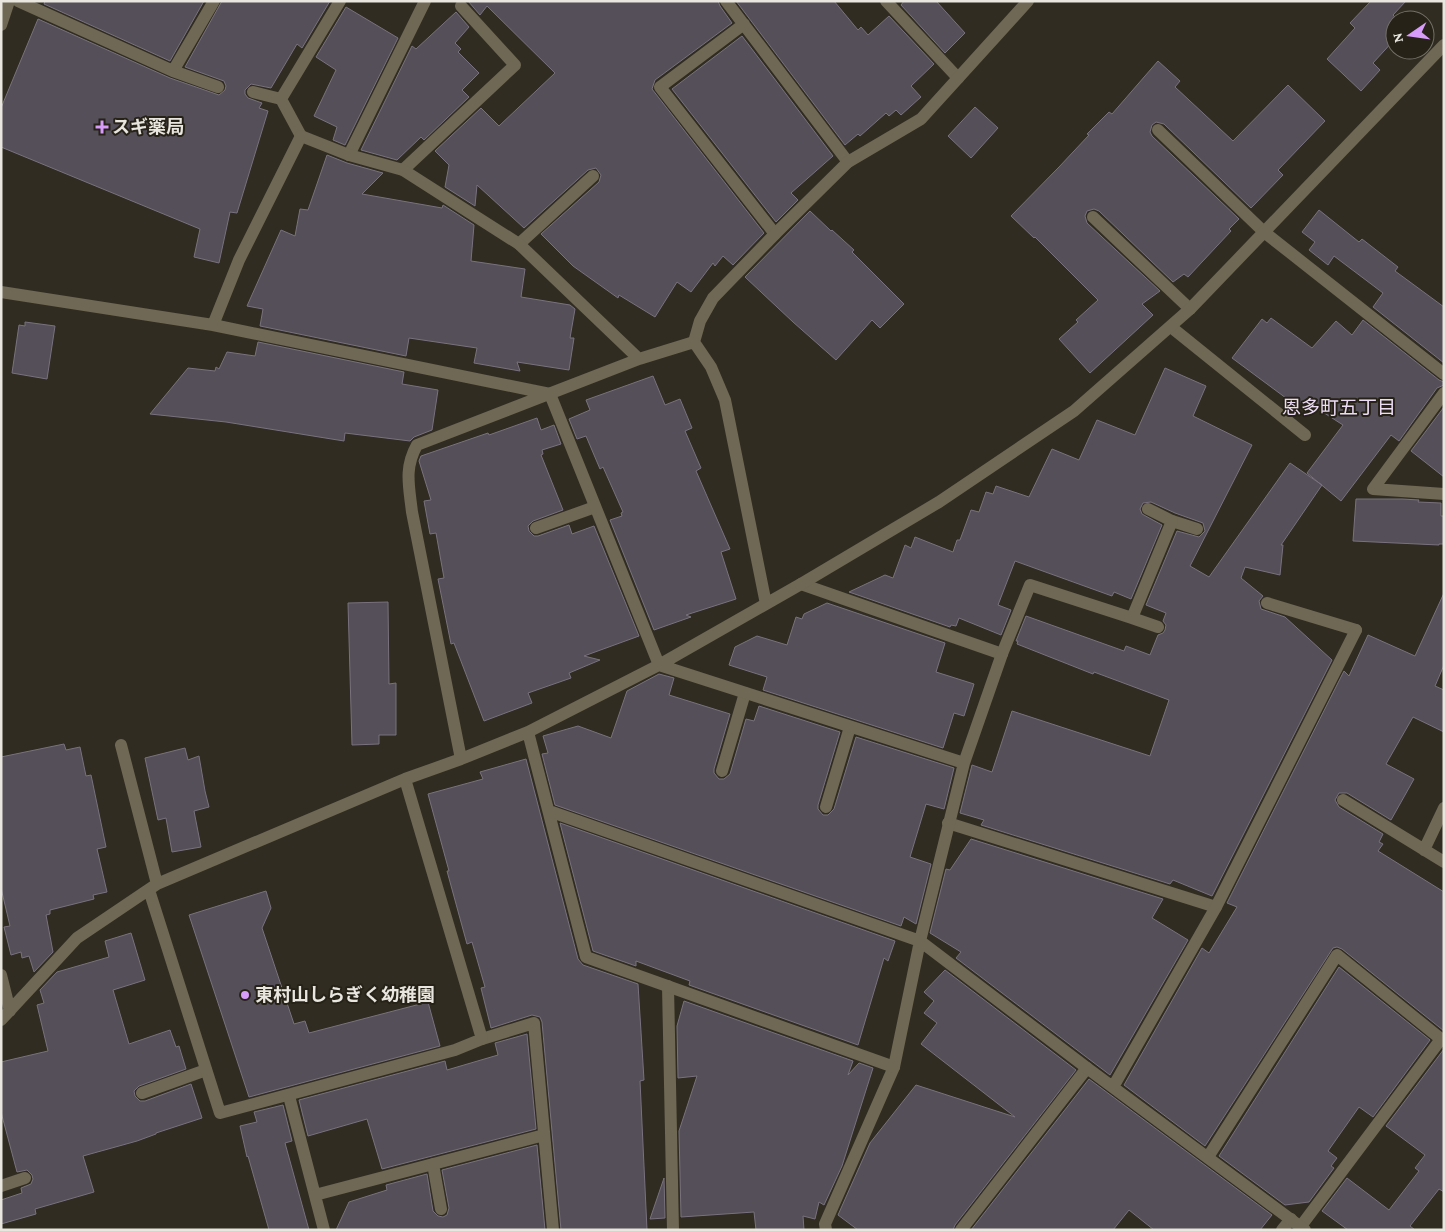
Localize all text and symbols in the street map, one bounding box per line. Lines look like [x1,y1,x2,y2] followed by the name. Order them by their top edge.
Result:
[1385,10,1435,60] north arrow
[1388,31,1406,44] text: N
[112,117,184,137] place label: スギ薬局
[96,121,108,133] marker: スギ薬局
[1282,397,1396,418] district label: 恩多町五丁目
[255,985,435,1005] place label: 東村山しらぎく幼稚園
[239,989,251,1001] marker: 東村山しらぎく幼稚園

